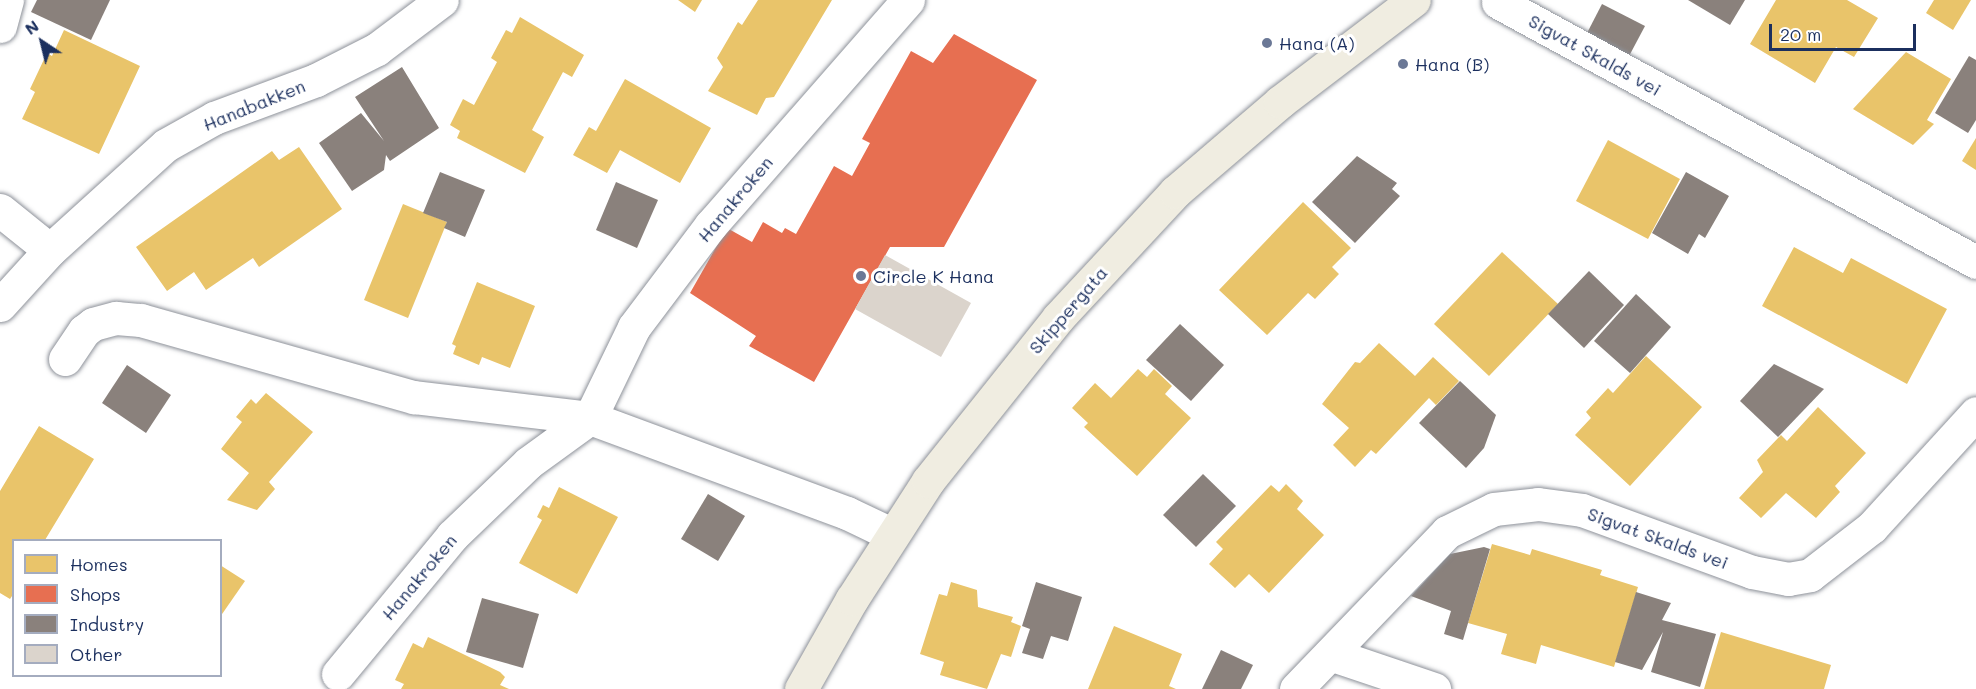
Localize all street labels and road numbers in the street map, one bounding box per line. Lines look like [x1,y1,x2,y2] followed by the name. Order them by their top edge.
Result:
[1525,10,1665,100] street label: Sigvat Skalds vei
[200,75,308,135] street label: Hanabakken
[693,152,777,246] street label: Hanakroken
[1024,262,1112,358] street label: Skippergata
[1585,503,1731,573] street label: Sigvat Skalds vei
[377,530,461,624] street label: Hanakroken

